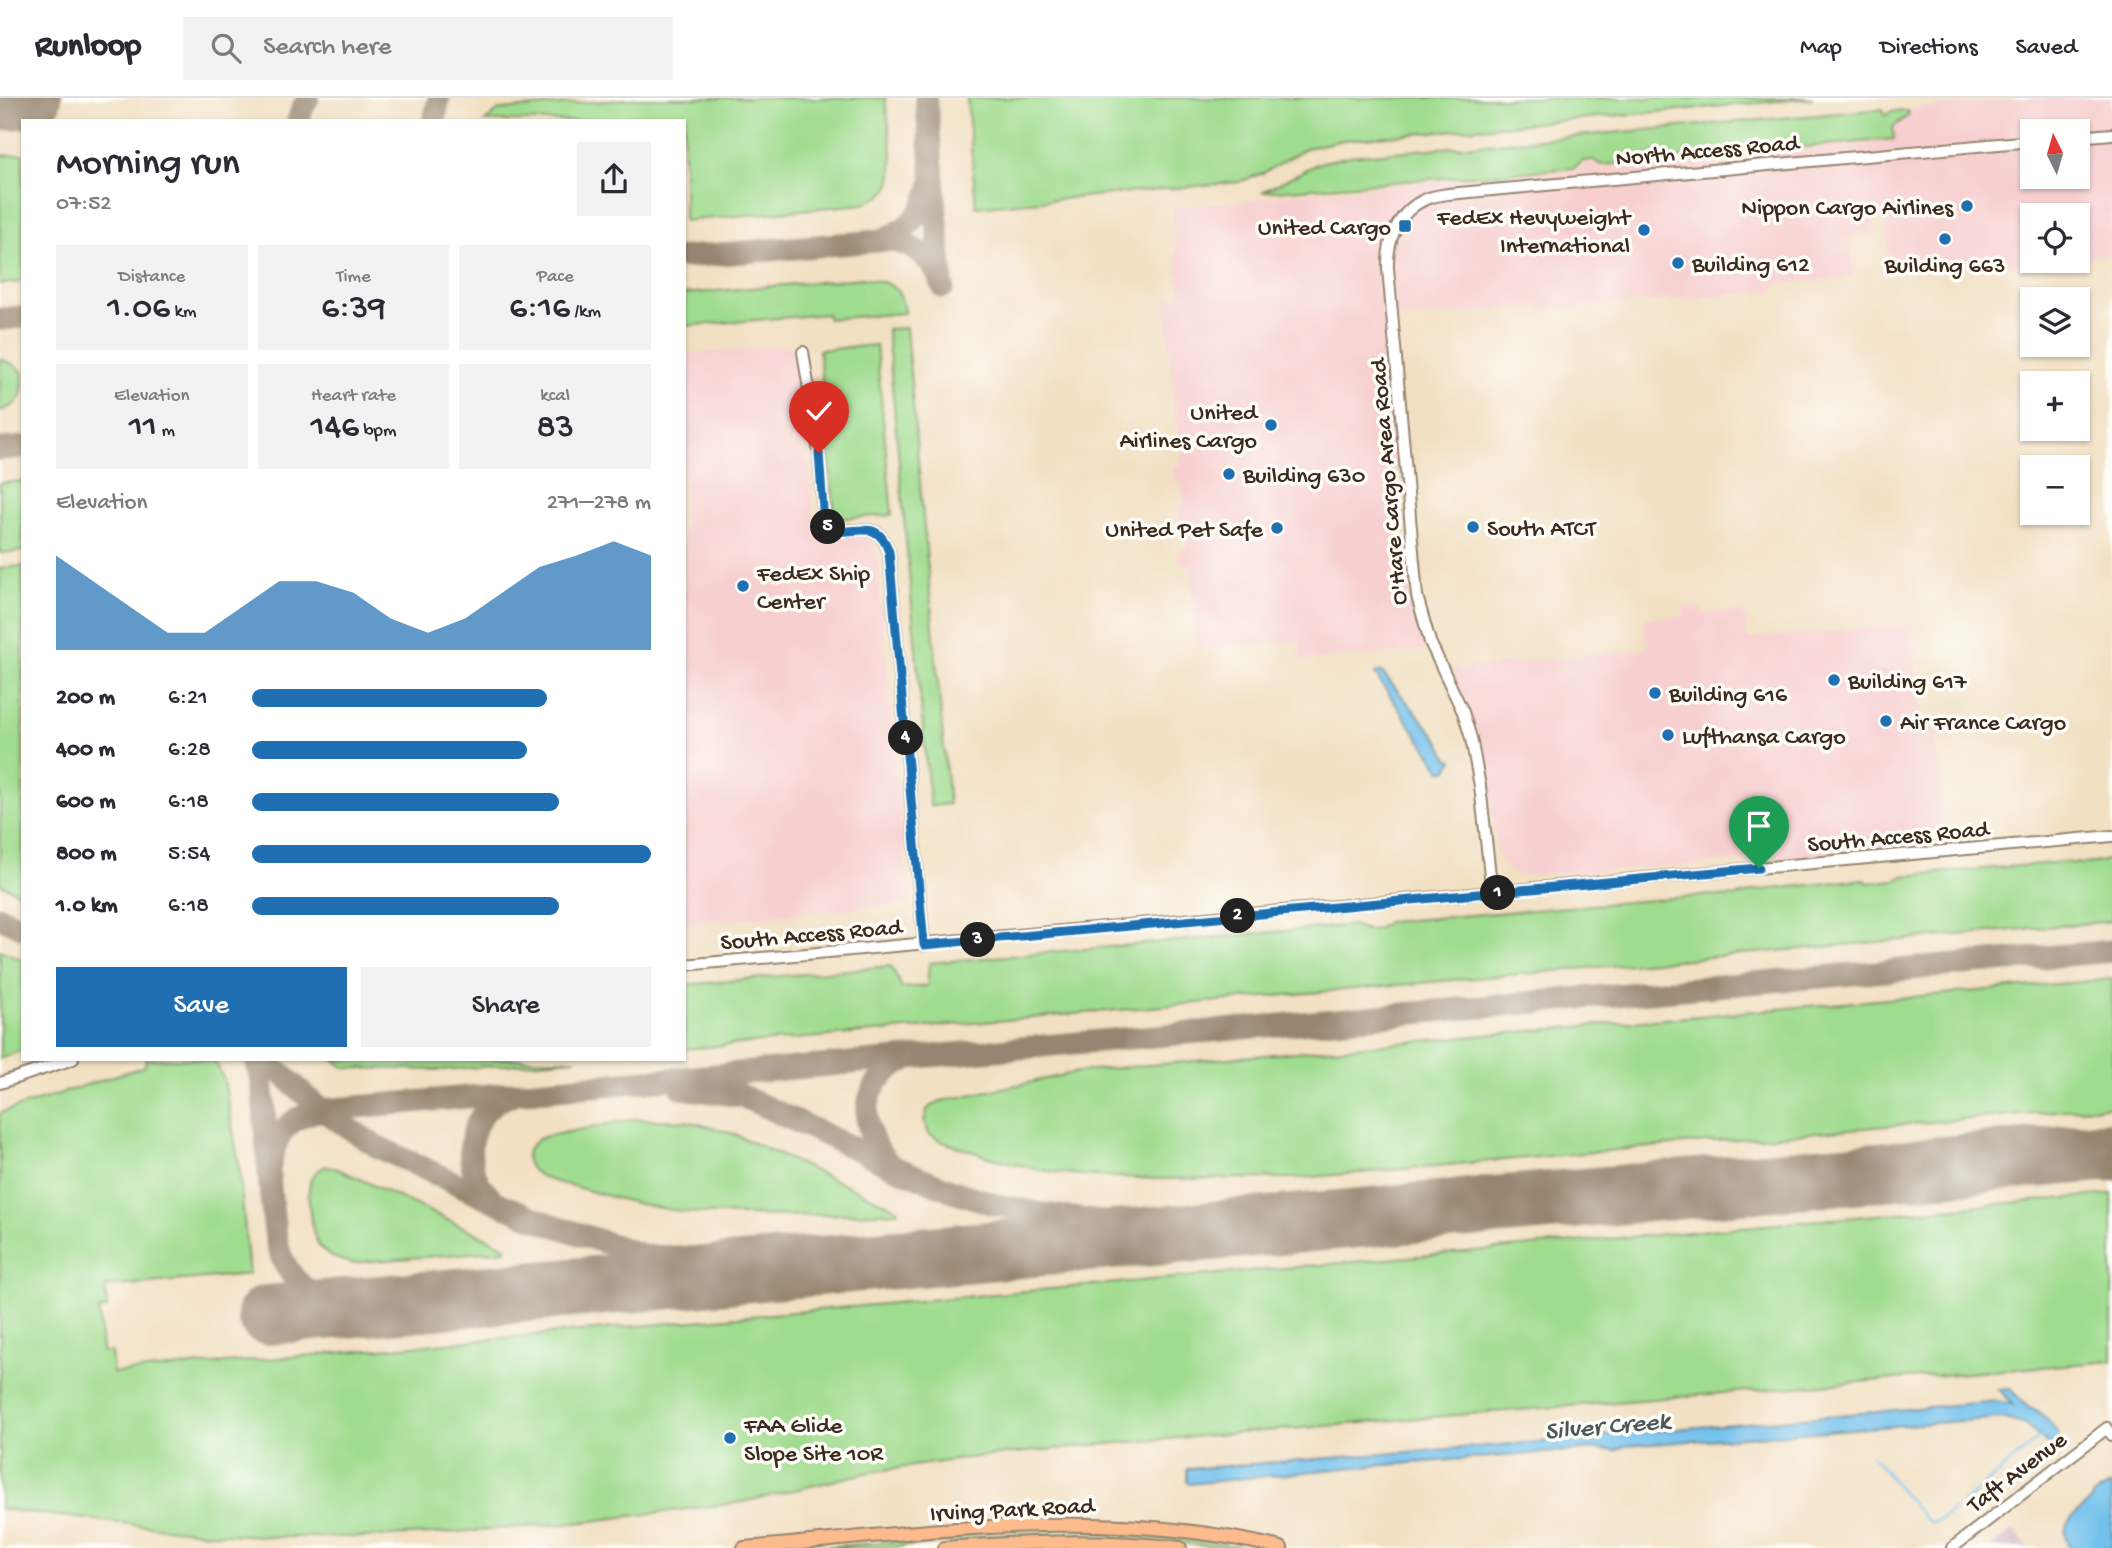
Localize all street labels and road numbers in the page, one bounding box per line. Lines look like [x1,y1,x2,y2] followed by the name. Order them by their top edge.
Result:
[1615,130,1802,175] street label: North Access Road
[1365,355,1416,606] street label: O'Hare Cargo Area Road
[1806,816,1992,861] street label: South Access Road
[719,914,905,959] street label: South Access Road
[1961,1426,2074,1522] street label: Taft Avenue
[929,1493,1097,1530] street label: Irving Park Road

